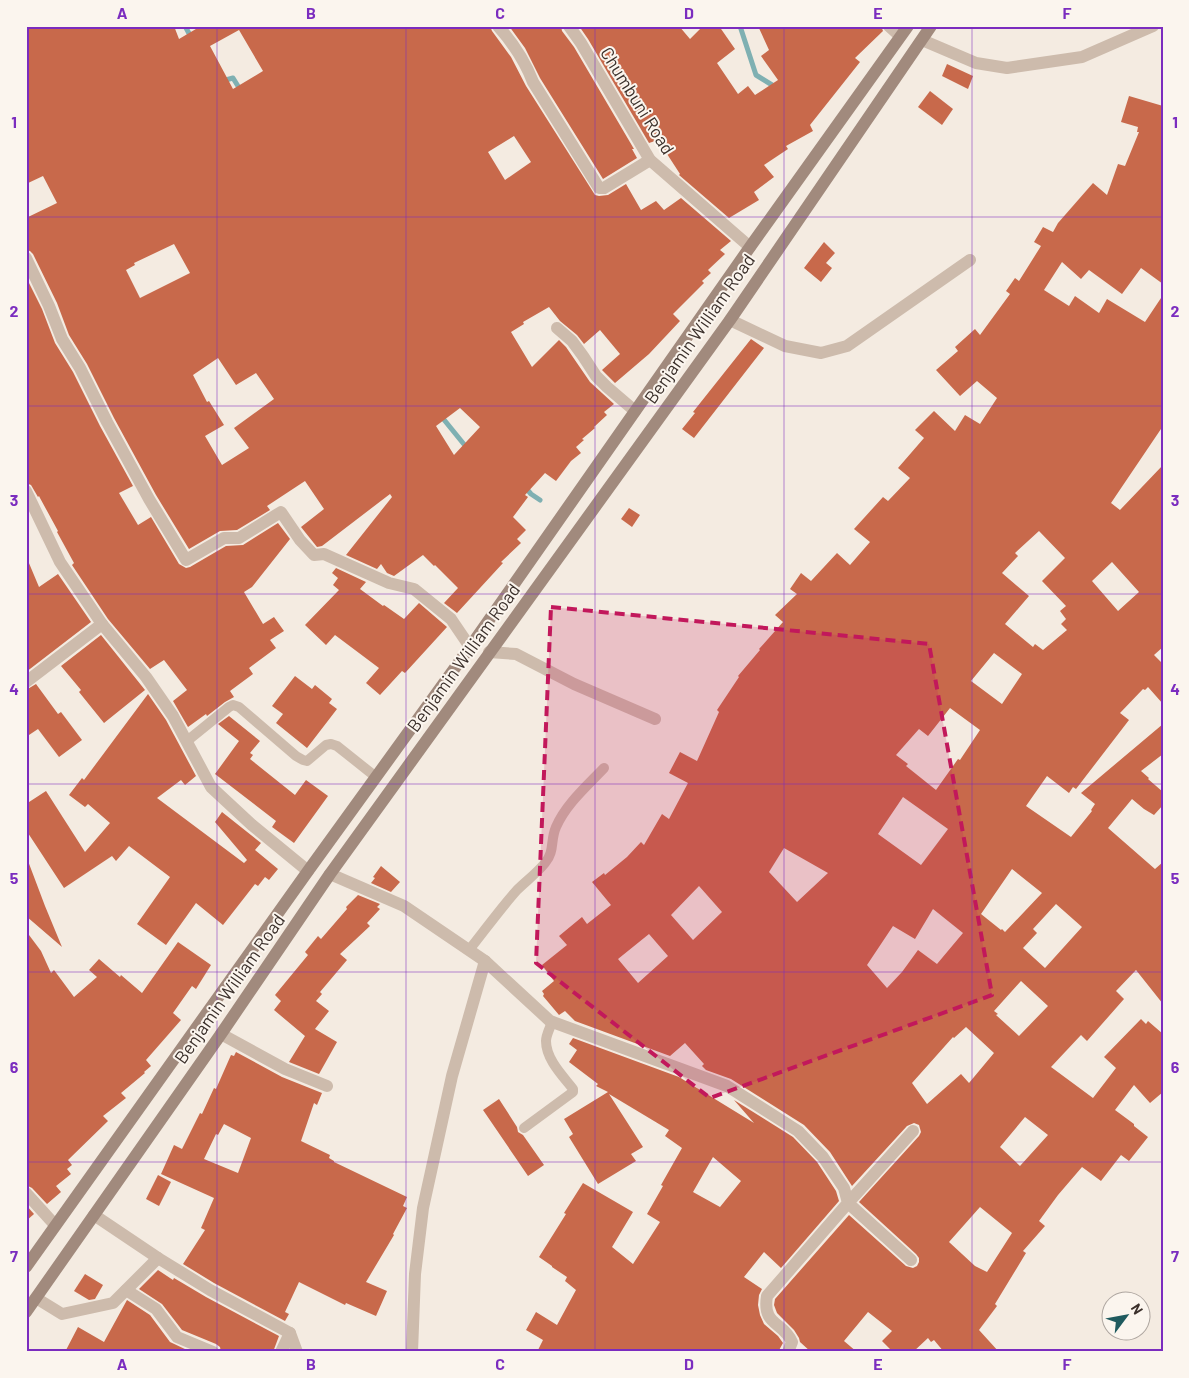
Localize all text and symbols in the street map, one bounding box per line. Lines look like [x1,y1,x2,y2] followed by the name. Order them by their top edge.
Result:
[117,3,128,22] text: A
[306,3,316,22] text: B
[495,3,505,22] text: C
[684,3,694,22] text: D
[873,3,883,22] text: E
[1063,3,1072,22] text: F
[596,43,680,158] street label: Chumbuni Road
[11,112,17,131] text: 1
[1172,112,1178,131] text: 1
[639,249,759,408] street label: Benjamin William Road
[10,301,19,320] text: 2
[1171,301,1180,320] text: 2
[10,490,18,509] text: 3
[1171,490,1179,509] text: 3
[402,579,524,736] street label: Benjamin William Road
[9,679,19,698] text: 4
[1170,679,1180,698] text: 4
[10,868,19,887] text: 5
[1171,868,1180,887] text: 5
[169,909,289,1068] street label: Benjamin William Road
[10,1057,19,1076] text: 6
[1171,1057,1180,1076] text: 6
[10,1246,18,1265] text: 7
[1171,1246,1179,1265] text: 7
[1102,1290,1152,1340] north arrow
[1128,1300,1147,1317] text: N
[117,1354,128,1373] text: A
[306,1354,316,1373] text: B
[495,1354,505,1373] text: C
[684,1354,694,1373] text: D
[873,1354,883,1373] text: E
[1063,1354,1072,1373] text: F

